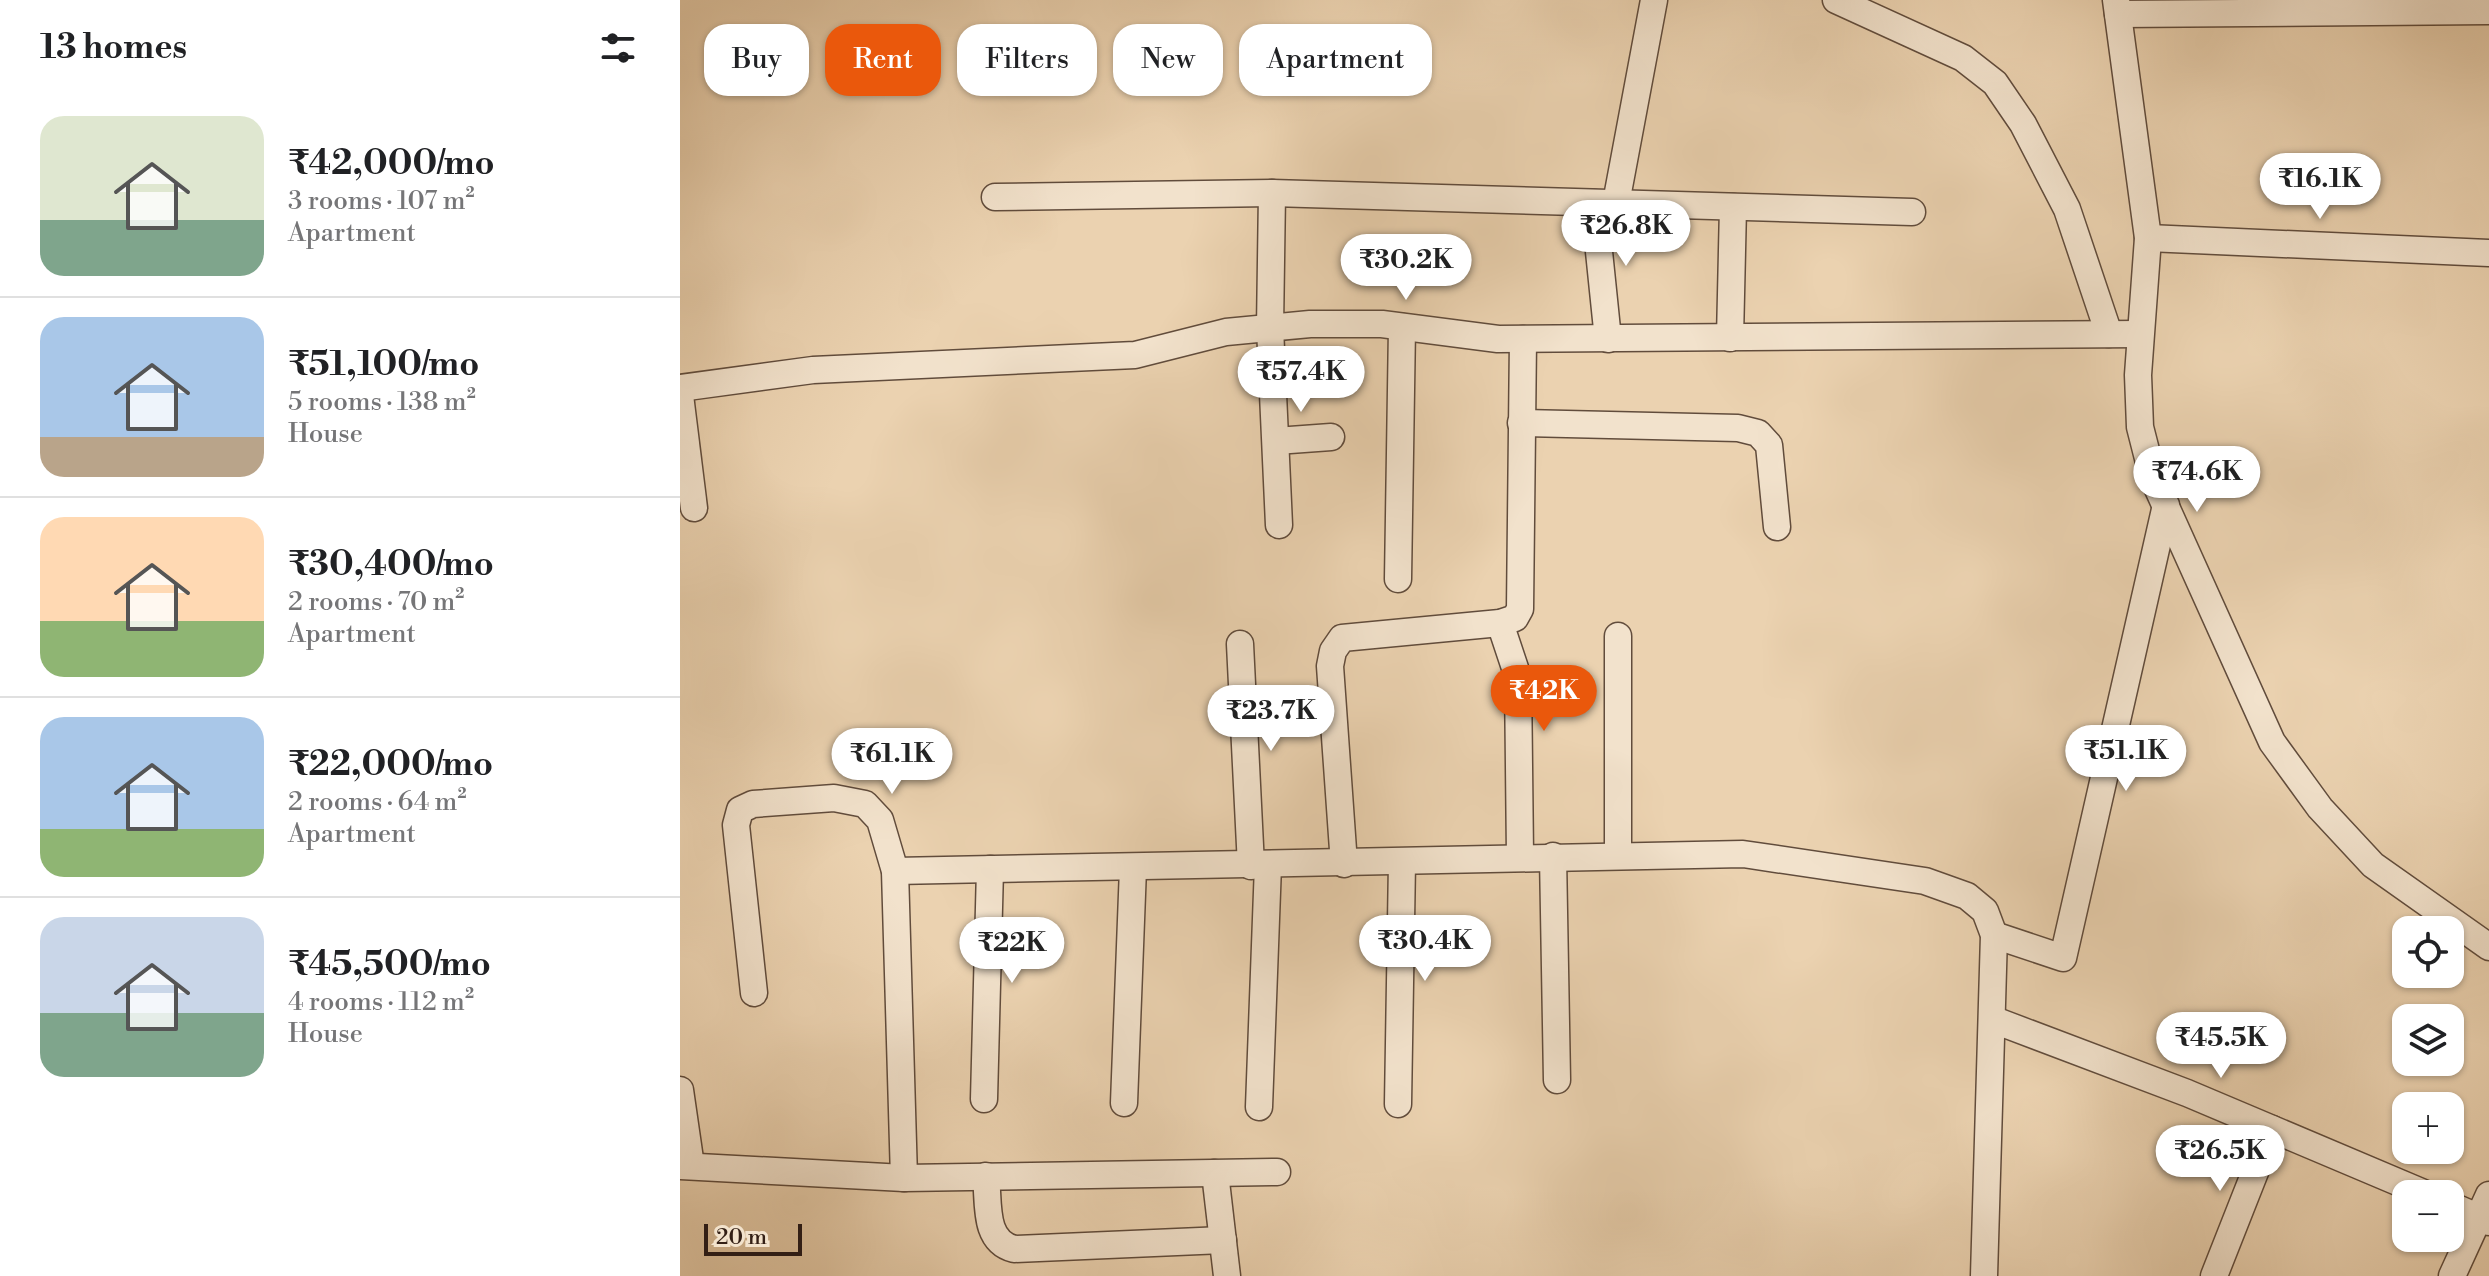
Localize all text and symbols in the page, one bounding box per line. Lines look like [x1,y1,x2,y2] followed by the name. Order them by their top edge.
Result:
[704,24,809,96] chip: Buy
[825,24,941,96] chip: Rent
[957,24,1097,96] chip: Filters
[1113,24,1223,96] chip: New
[1239,24,1432,96] chip: Apartment
[596,26,640,70] icon: filters
[40,27,187,69] text: 13 homes
[288,143,495,185] text: ₹42,000/mo
[104,148,200,244] icon: home
[2255,153,2385,221] pin: ₹16.1K
[2278,163,2362,195] text: ₹16.1K
[288,185,475,217] text: 3 rooms · 107 m²
[1561,200,1691,268] pin: ₹26.8K
[1579,210,1673,242] text: ₹26.8K
[288,217,416,249] text: Apartment
[1341,234,1471,302] pin: ₹30.2K
[1359,244,1453,276] text: ₹30.2K
[288,344,479,386] text: ₹51,100/mo
[1236,346,1366,414] pin: ₹57.4K
[104,349,200,445] icon: home
[1256,356,1346,388] text: ₹57.4K
[288,386,476,418] text: 5 rooms · 138 m²
[288,418,363,450] text: House
[2132,446,2262,514] pin: ₹74.6K
[2151,456,2243,488] text: ₹74.6K
[288,544,494,586] text: ₹30,400/mo
[104,549,200,645] icon: home
[288,586,464,618] text: 2 rooms · 70 m²
[288,618,416,650] text: Apartment
[1497,665,1591,733] pin: ₹42K
[1509,675,1579,707] text: ₹42K
[1206,685,1336,753] pin: ₹23.7K
[1225,695,1317,727] text: ₹23.7K
[2061,725,2191,793] pin: ₹51.1K
[827,728,957,796] pin: ₹61.1K
[2083,735,2169,767] text: ₹51.1K
[850,738,934,770] text: ₹61.1K
[288,744,493,786] text: ₹22,000/mo
[104,749,200,845] icon: home
[288,786,467,818] text: 2 rooms · 64 m²
[288,818,416,850] text: Apartment
[1360,915,1490,983] pin: ₹30.4K
[2392,916,2464,1252] map controls
[2392,916,2464,988] button: locate
[965,917,1059,985] pin: ₹22K
[1377,925,1473,957] text: ₹30.4K
[977,927,1047,959] text: ₹22K
[288,944,491,986] text: ₹45,500/mo
[104,949,200,1045] icon: home
[288,986,474,1018] text: 4 rooms · 112 m²
[2392,1004,2464,1076] button: layers
[2156,1012,2286,1080] pin: ₹45.5K
[288,1018,363,1050] text: House
[2174,1022,2268,1054] text: ₹45.5K
[2392,1092,2464,1164] button: +
[2155,1125,2285,1193] pin: ₹26.5K
[2174,1135,2266,1167] text: ₹26.5K
[2392,1180,2464,1252] button: −
[704,1220,802,1256] scale bar
[716,1224,767,1251] text: 20 m

